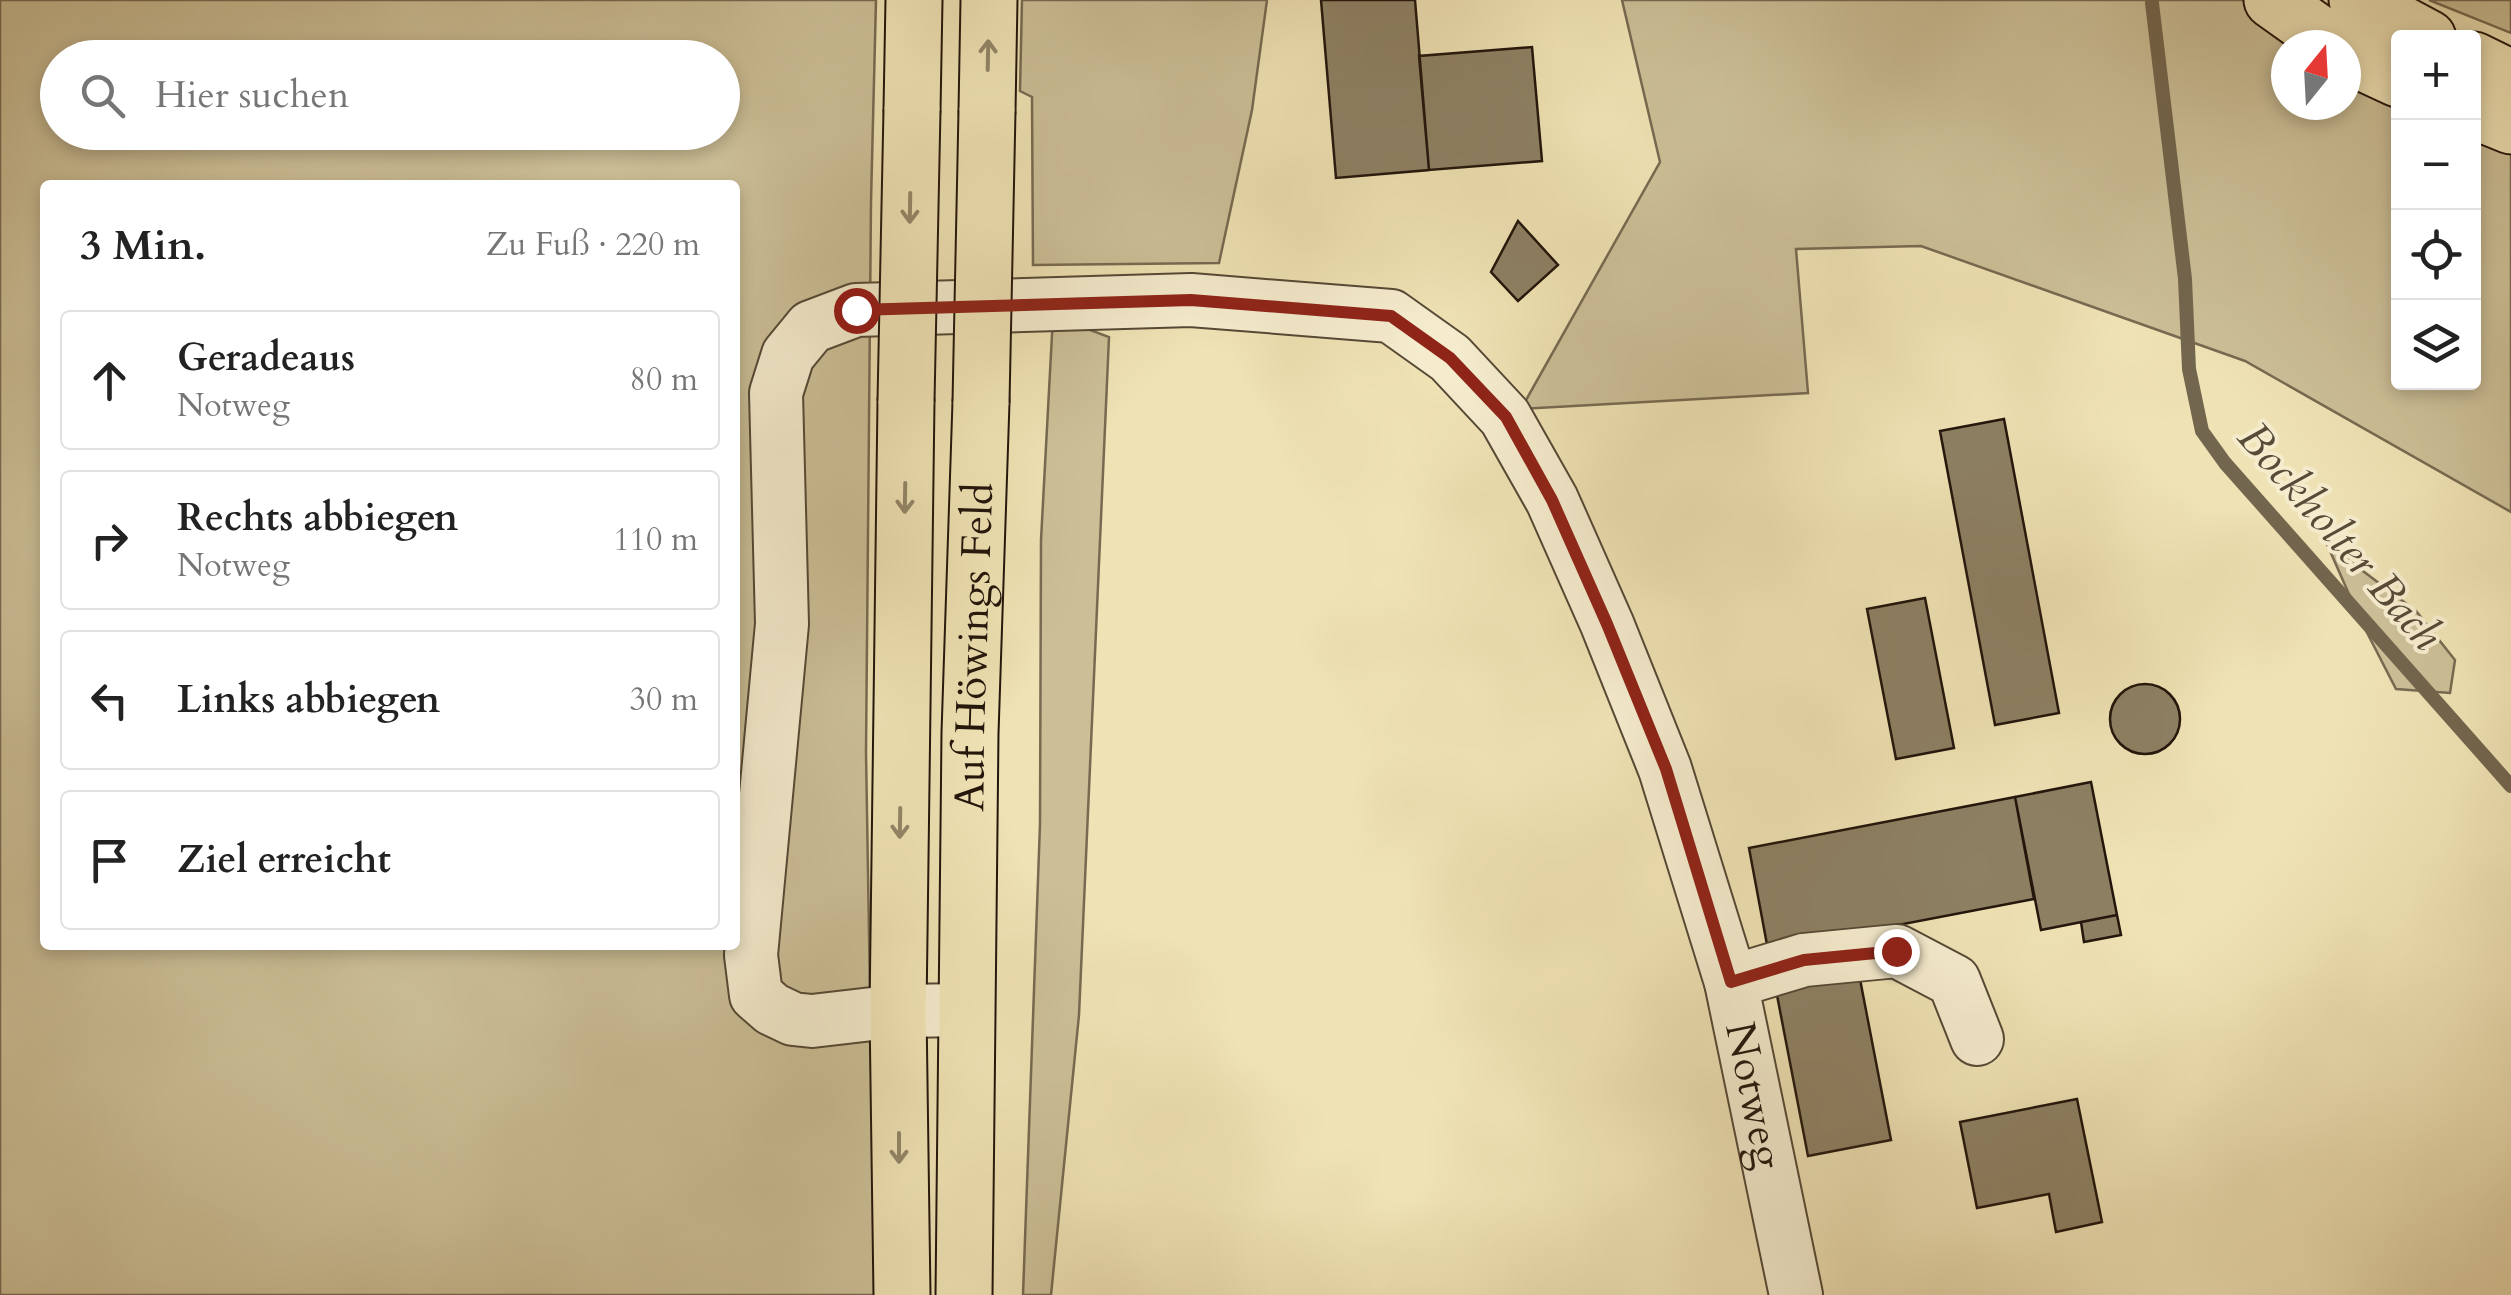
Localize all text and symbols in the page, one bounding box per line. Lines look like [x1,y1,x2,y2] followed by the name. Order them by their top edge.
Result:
[2271,30,2361,120] north arrow
[2391,30,2481,390] map controls
[2391,30,2481,120] button: +
[40,40,740,150] search box
[979,40,998,72] one-way arrow
[75,68,130,123] icon: search
[155,69,349,121] text: Hier suchen
[2391,120,2481,210] button: −
[900,190,920,223] one-way arrow
[2391,210,2481,300] button: locate
[80,217,206,274] text: 3 Min.
[486,223,700,267] text: Zu Fuß · 220 m
[834,288,880,334] route start
[2391,300,2481,390] button: layers
[177,332,355,384] text: Geradeaus
[82,353,137,408] icon: ahead
[630,358,698,402] text: 80 m
[177,384,290,428] text: Notweg
[2224,409,2457,664] water label: Bockholter Bach
[895,482,914,514] one-way arrow
[941,482,1007,812] street label: Auf Höwings Feld
[177,492,458,544] text: Rechts abbiegen
[82,513,137,568] icon: right
[613,518,698,562] text: 110 m
[177,544,290,588] text: Notweg
[82,673,137,728] icon: left
[177,674,440,726] text: Links abbiegen
[630,678,698,722] text: 30 m
[890,806,910,839] one-way arrow
[82,833,137,888] icon: arrive
[177,834,391,886] text: Ziel erreicht
[1874,929,1920,975] route end
[1712,1017,1798,1174] street label: Notweg
[890,1132,908,1164] one-way arrow

